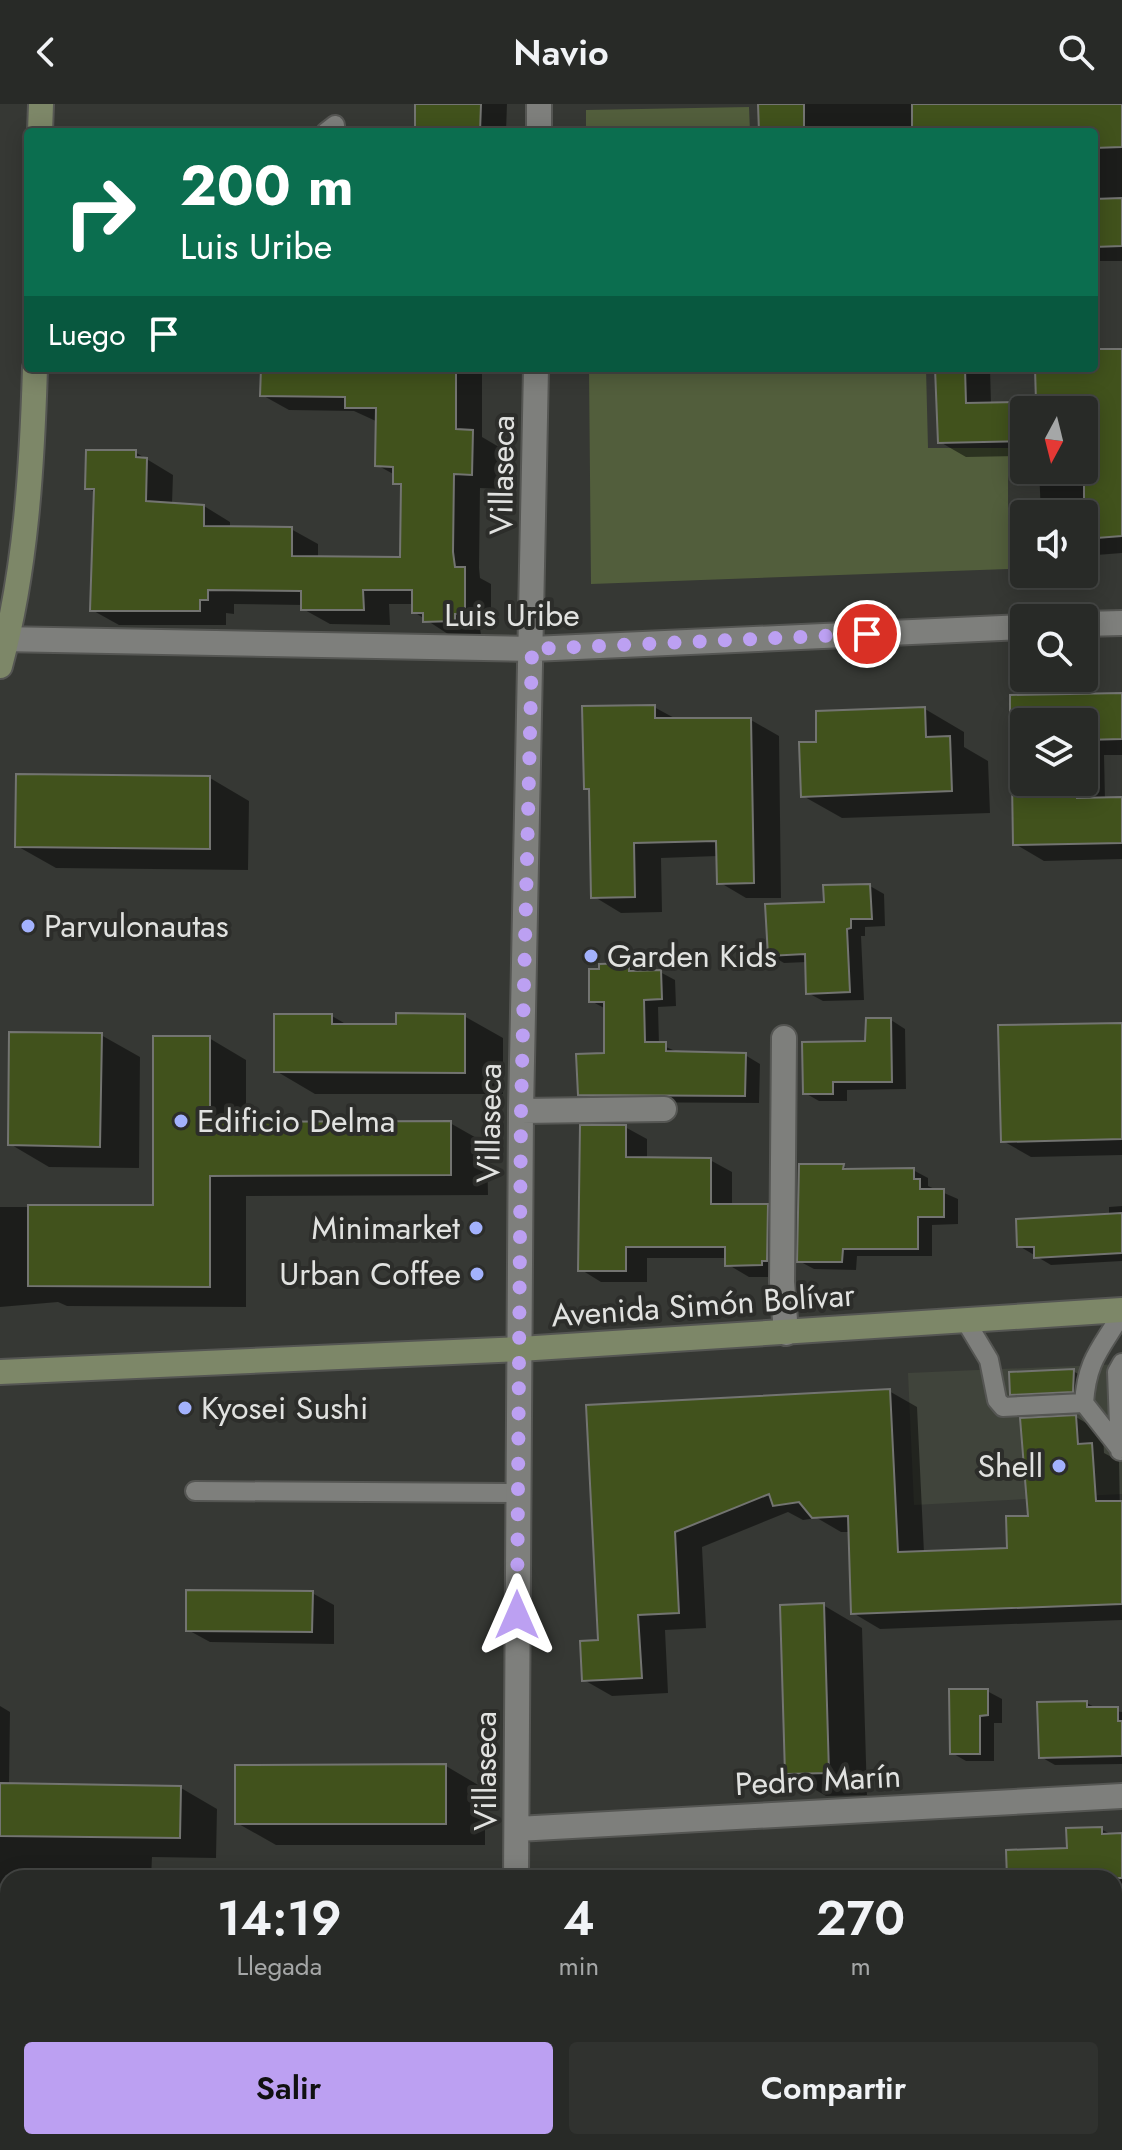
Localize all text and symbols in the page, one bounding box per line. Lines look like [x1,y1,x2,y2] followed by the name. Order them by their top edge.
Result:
[513,26,609,78] text: Navio
[24,30,68,74] icon: back
[1054,30,1098,74] icon: search
[180,145,354,226] text: 200 m
[48,160,152,264] icon: right
[180,220,332,272] text: Luis Uribe
[142,312,186,356] icon: arrive
[48,313,126,356] text: Luego
[1010,396,1098,484] north arrow
[1010,396,1098,796] map controls
[478,415,526,535] street label: Villaseca
[1010,500,1098,588] button: sound
[444,592,580,638] street label: Luis Uribe
[833,600,901,668] pin
[1010,604,1098,692] button: search
[845,612,889,656] icon: arrive
[1010,708,1098,796] button: layers
[44,903,229,949] place label: Parvulonautas
[19,917,37,935] marker: Parvulonautas
[607,933,777,979] place label: Garden Kids
[582,947,600,965] marker: Garden Kids
[465,1063,513,1183] street label: Villaseca
[197,1098,395,1144] place label: Edificio Delma
[172,1112,190,1130] marker: Edificio Delma
[312,1205,460,1251] place label: Minimarket
[467,1219,485,1237] marker: Minimarket
[279,1251,461,1297] place label: Urban Coffee
[468,1265,486,1283] marker: Urban Coffee
[550,1271,856,1339] street label: Avenida Simón Bolívar
[201,1385,368,1431] place label: Kyosei Sushi
[176,1399,194,1417] marker: Kyosei Sushi
[977,1443,1043,1489] place label: Shell
[1050,1457,1068,1475] marker: Shell
[475,1573,559,1657] position arrow
[462,1711,508,1831] street label: Villaseca
[734,1753,902,1807] street label: Pedro Marín
[217,1884,342,1953] text: 14:19
[563,1884,595,1953] text: 4
[816,1884,905,1953] text: 270
[236,1947,322,1985] text: Llegada
[559,1947,599,1985] text: min
[850,1947,871,1985] text: m
[24,2042,553,2134] button: Salir
[569,2042,1098,2134] button: Compartir

